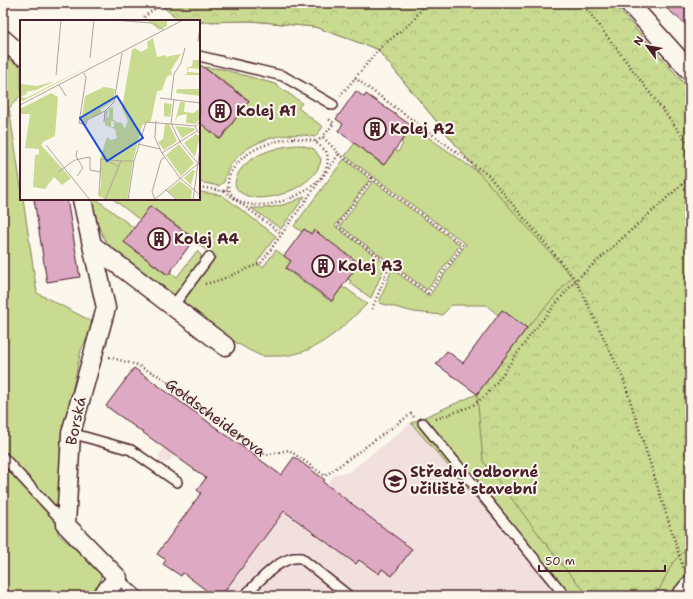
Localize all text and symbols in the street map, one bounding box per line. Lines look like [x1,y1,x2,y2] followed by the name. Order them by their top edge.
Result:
[20,20,200,200] inset map
[627,26,667,66] north arrow
[630,33,648,49] text: N
[207,98,233,124] building icon: Kolej A1
[236,101,297,121] place label: Kolej A1
[362,116,388,142] building icon: Kolej A2
[390,119,455,139] place label: Kolej A2
[146,226,172,252] building icon: Kolej A4
[174,229,239,249] place label: Kolej A4
[310,253,336,279] building icon: Kolej A3
[338,256,403,276] place label: Kolej A3
[161,374,270,462] street label: Goldscheiderova
[61,394,91,447] street label: Borská
[410,462,538,499] place label: Střední odborné učiliště stavební
[382,468,408,494] school or university icon: Střední odborné učiliště stavební
[539,547,665,573] scale bar
[545,553,575,569] text: 50 m

